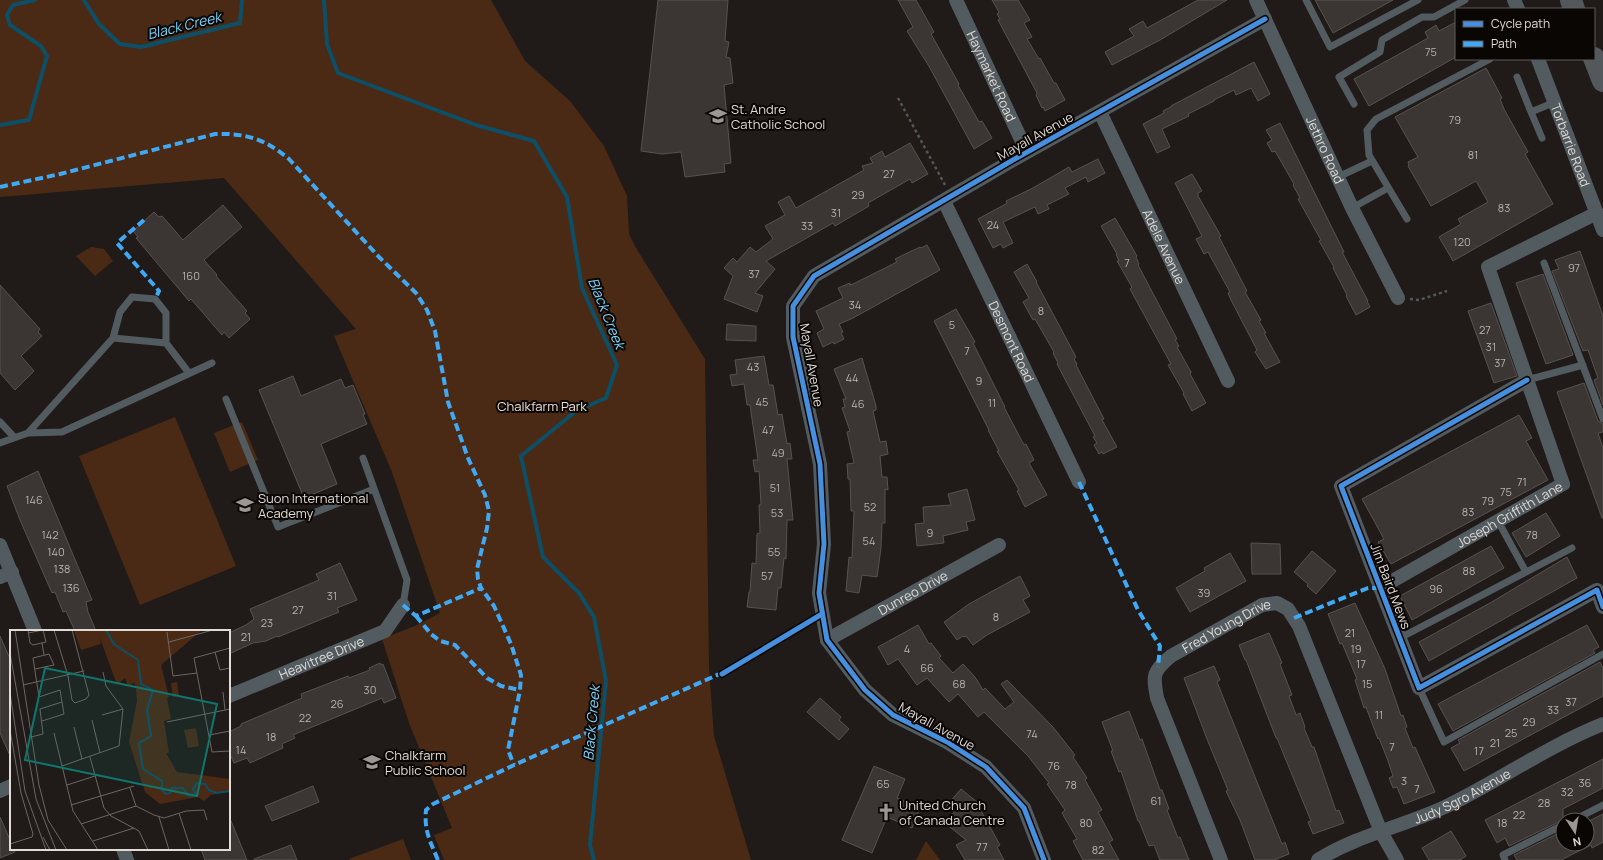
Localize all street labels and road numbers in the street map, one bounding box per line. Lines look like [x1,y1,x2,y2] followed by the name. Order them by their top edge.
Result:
[963,28,1020,124] street label: Haymarket Road
[1547,101,1595,189] street label: Torbarrie Road
[994,107,1077,164] street label: Mayall Avenue
[1302,113,1348,186] street label: Jethro Road
[1138,206,1190,288] street label: Adele Avenue
[984,298,1039,385] street label: Desmont Road
[796,322,828,409] street label: Mayall Avenue
[1453,477,1566,552] street label: Joseph Griffith Lane
[1366,540,1416,632] street label: Jim Baird Mews
[875,566,951,619] street label: Dunreo Drive
[1179,595,1272,657] street label: Fred Young Drive
[276,632,367,683] street label: Heavitree Drive
[896,698,979,755] street label: Mayall Avenue
[1411,764,1514,828] street label: Judy Sgro Avenue

